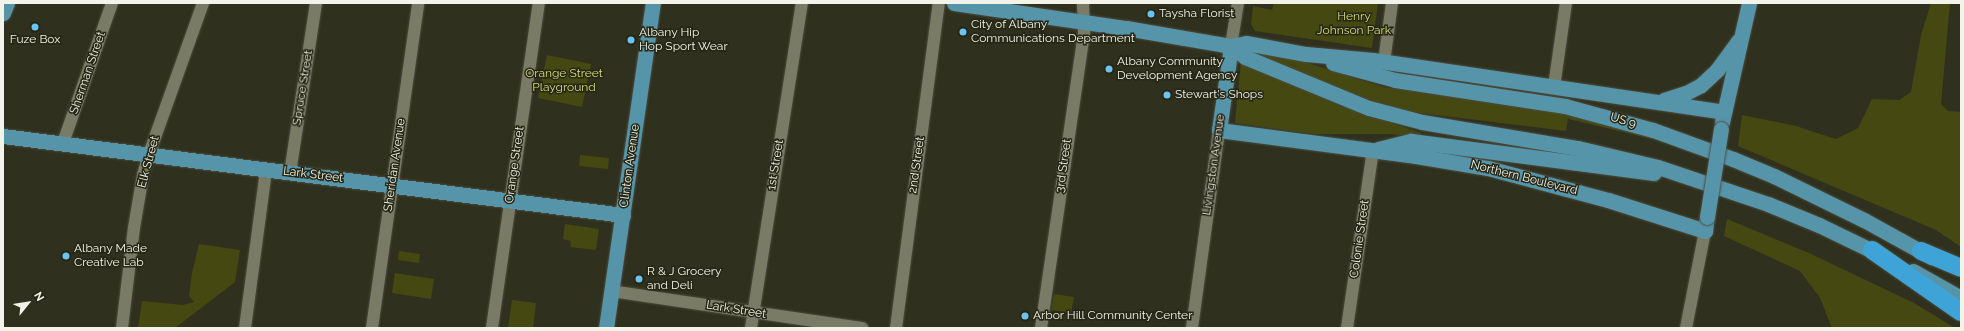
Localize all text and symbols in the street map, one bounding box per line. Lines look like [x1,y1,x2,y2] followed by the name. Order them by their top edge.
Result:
[1159,7,1234,21] place label: Taysha Florist
[1146,9,1156,19] marker: Taysha Florist
[1317,10,1391,38] park label: Henry Johnson Park
[971,18,1135,46] place label: City of Albany Communications Department
[30,22,40,32] marker: Fuze Box
[639,26,728,54] place label: Albany Hip Hop Sport Wear
[958,27,968,37] marker: City of Albany Communications Department
[67,30,109,116] street label: Sherman Street
[10,33,60,47] place label: Fuze Box
[626,35,636,45] marker: Albany Hip Hop Sport Wear
[290,49,316,127] street label: Spruce Street
[1117,55,1238,83] place label: Albany Community Development Agency
[1104,64,1114,74] marker: Albany Community Development Agency
[525,67,603,95] park label: Orange Street Playground
[1175,88,1263,102] place label: Stewart's Shops
[1162,90,1172,100] marker: Stewart's Shops
[1608,110,1638,132] street label: US 9
[1200,113,1228,217] street label: Livingston Avenue
[381,117,409,213] street label: Sheridan Avenue
[617,123,643,209] street label: Clinton Avenue
[502,126,528,204] street label: Orange Street
[135,134,163,190] street label: Elk Street
[906,136,928,194] street label: 2nd Street
[1053,138,1075,194] street label: 3rd Street
[765,139,787,191] street label: 1st Street
[1469,158,1579,198] street label: Northern Boulevard
[282,164,344,186] street label: Lark Street
[1347,199,1373,279] street label: Colonie Street
[74,242,147,270] place label: Albany Made Creative Lab
[61,251,71,261] marker: Albany Made Creative Lab
[647,265,722,293] place label: R & J Grocery and Deli
[634,274,644,284] marker: R & J Grocery and Deli
[8,283,48,323] north arrow
[31,290,47,304] text: N
[705,298,767,322] street label: Lark Street
[1033,309,1193,323] place label: Arbor Hill Community Center
[1020,311,1030,321] marker: Arbor Hill Community Center

